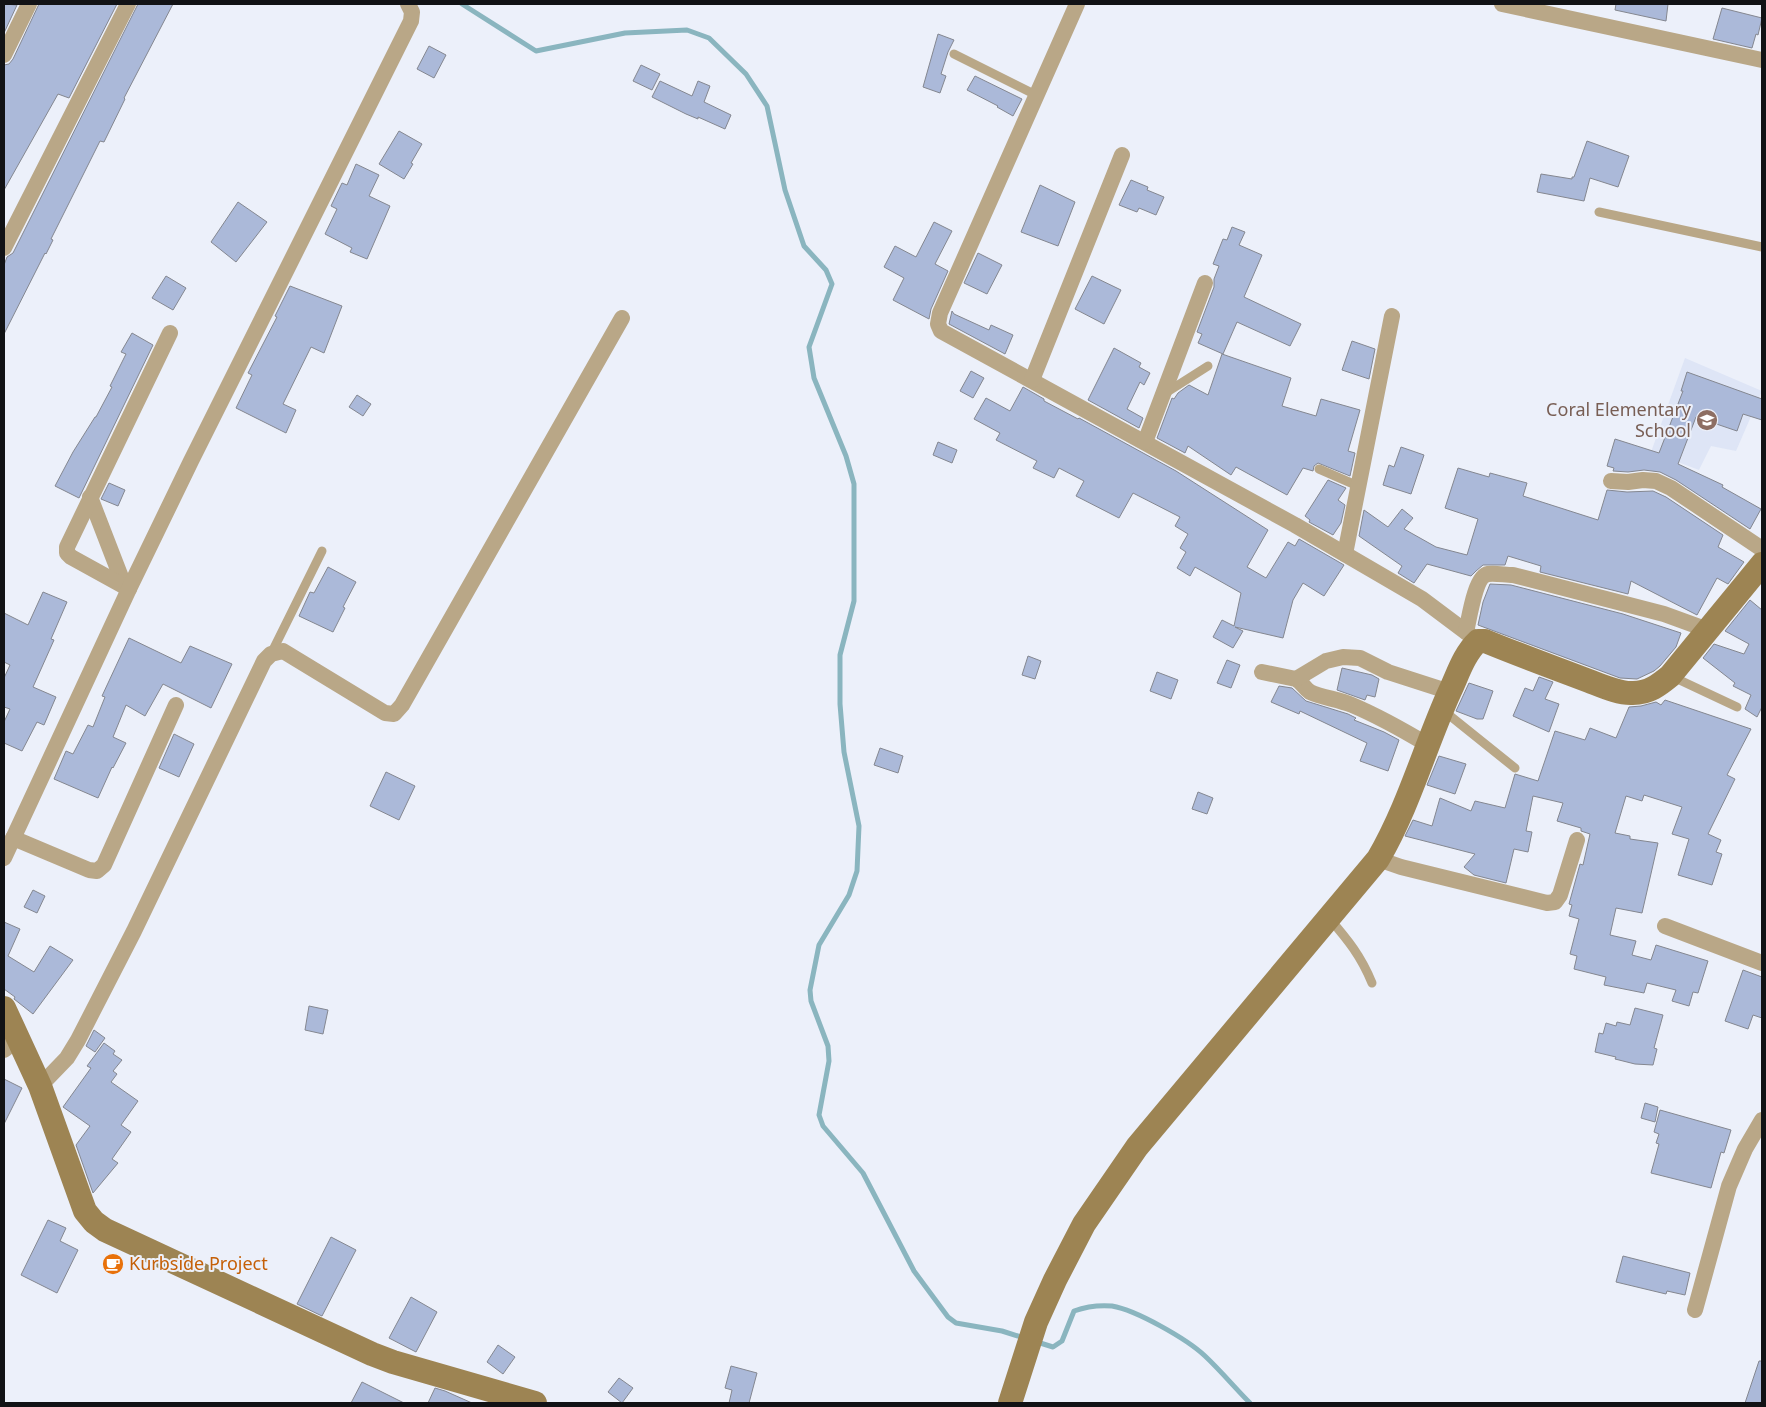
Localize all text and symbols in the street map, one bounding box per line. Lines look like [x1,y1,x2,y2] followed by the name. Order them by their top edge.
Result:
[1546,397,1692,442] place label: Coral Elementary School
[1695,408,1719,432] school or university icon: Coral Elementary School
[129,1251,268,1275] place label: Kurbside Project
[101,1252,125,1276] cafe icon: Kurbside Project

